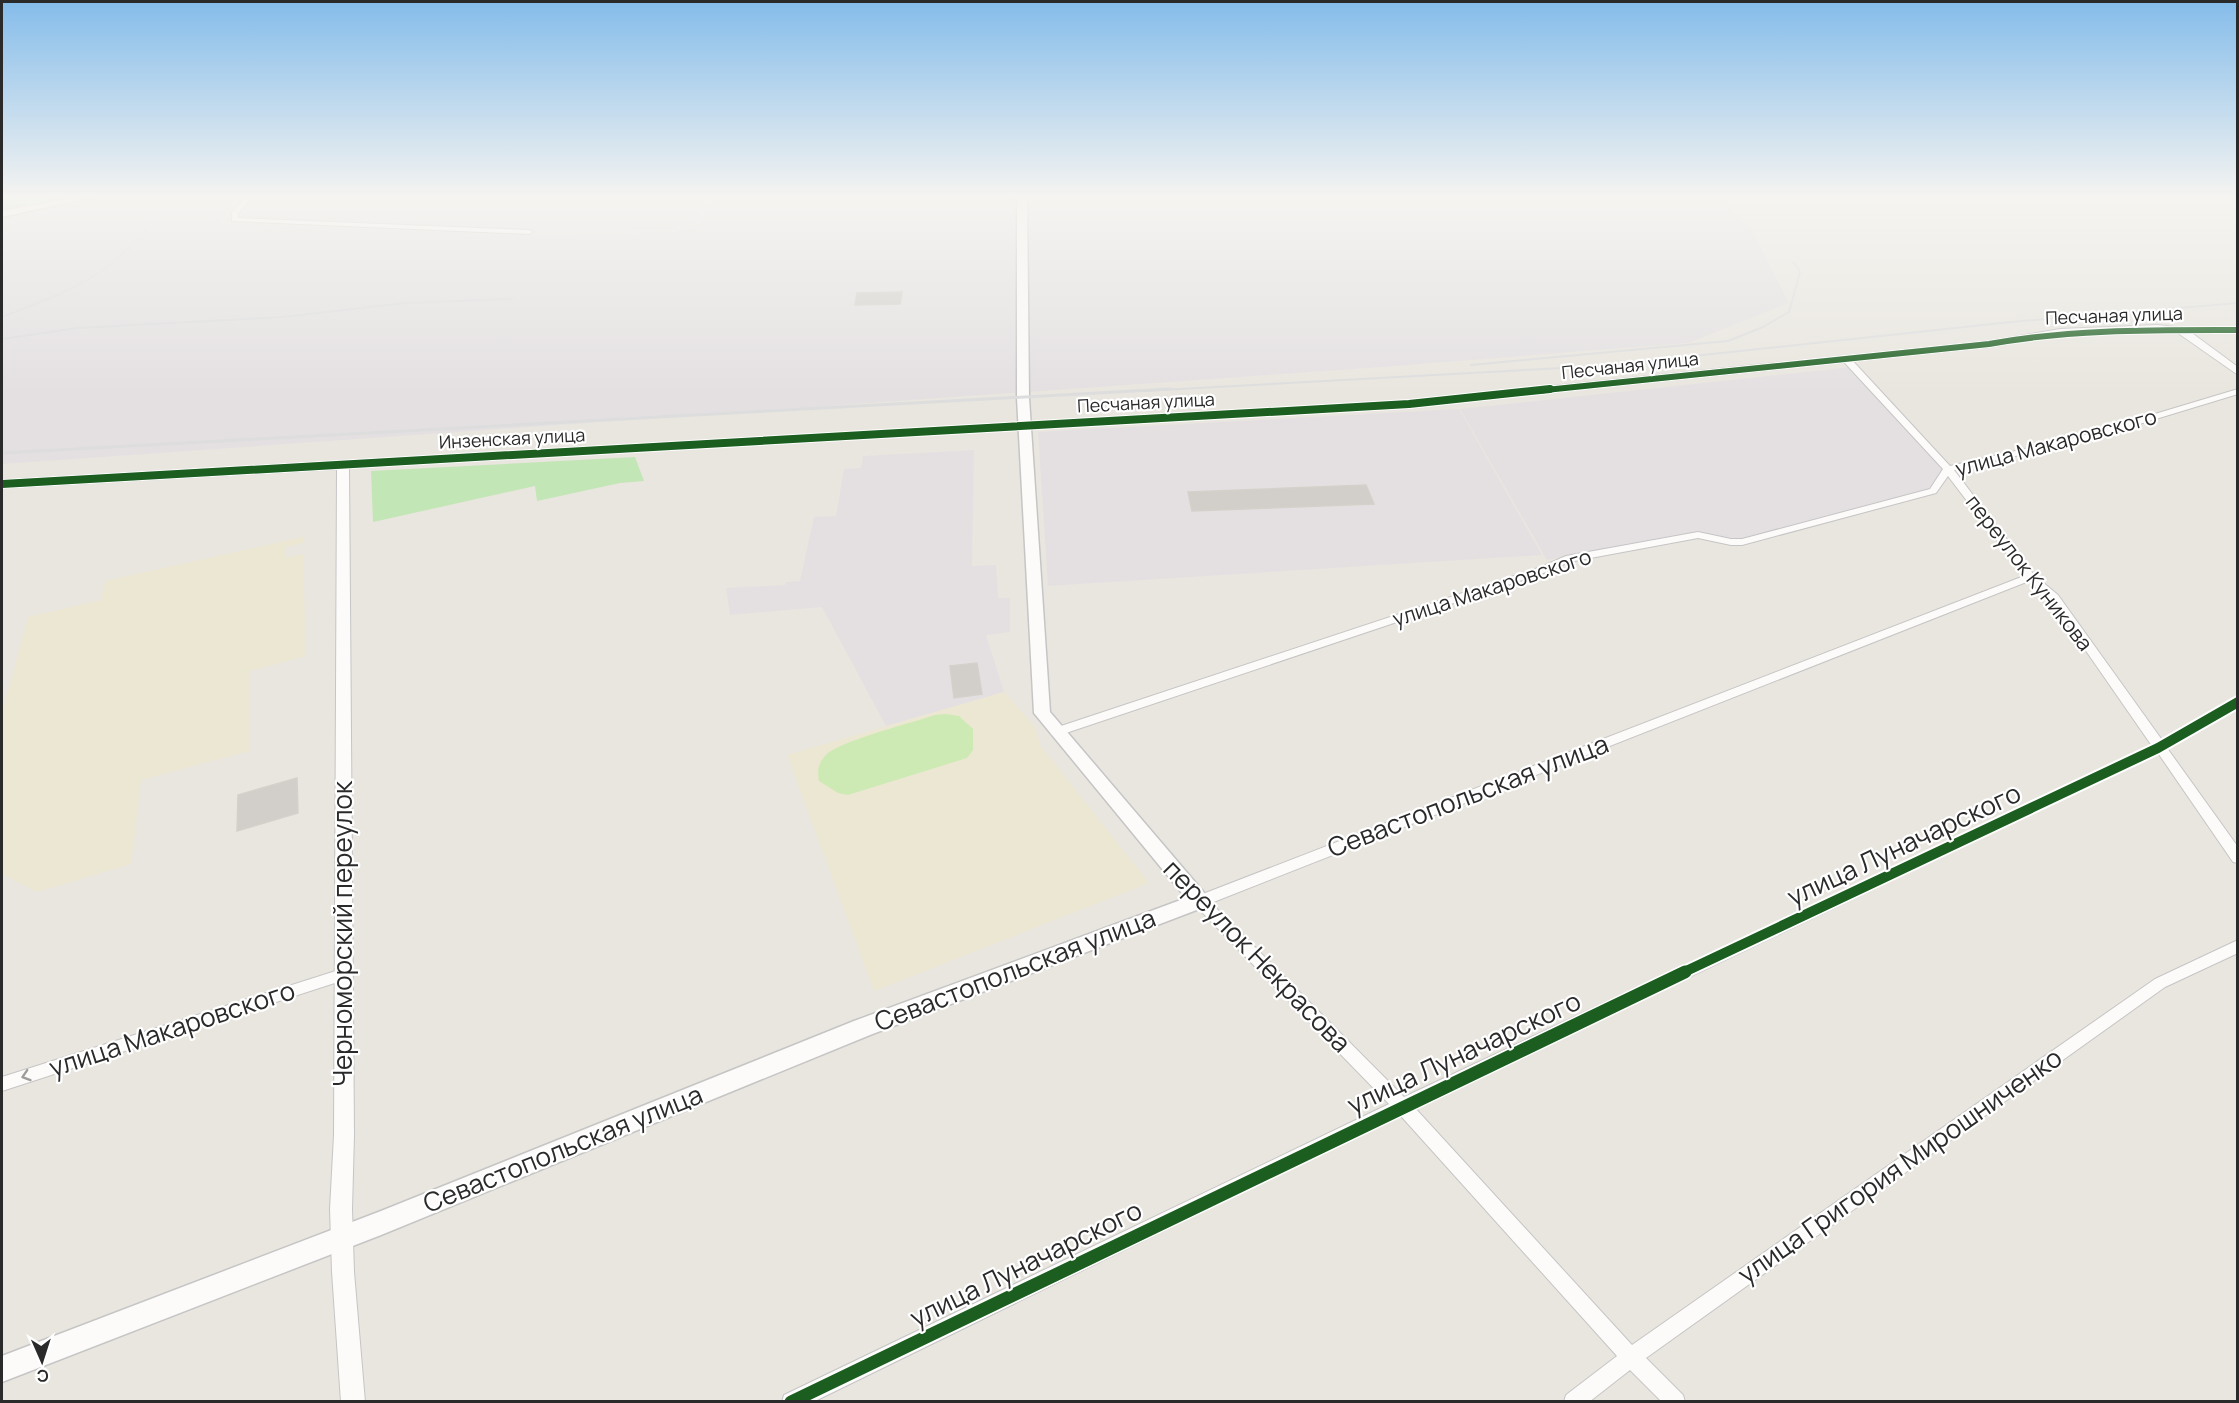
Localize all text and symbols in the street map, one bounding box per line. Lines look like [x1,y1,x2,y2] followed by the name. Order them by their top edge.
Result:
[2045,301,2183,329] street label: Песчаная улица
[1560,346,1700,384] street label: Песчаная улица
[1077,386,1215,418] street label: Песчаная улица
[1952,402,2159,482] street label: улица Макаровского
[438,422,586,454] street label: Инзенская улица
[1960,489,2100,656] street label: переулок Куникова
[1389,542,1595,632] street label: улица Макаровского
[1322,725,1613,865] street label: Севастопольская улица
[1781,774,2026,914] street label: улица Луначарского
[324,780,360,1087] street label: Черноморский переулок
[1156,851,1359,1060] street label: переулок Некрасова
[869,899,1160,1039] street label: Севастопольская улица
[44,971,299,1085] street label: улица Макаровского
[1341,982,1586,1122] street label: улица Луначарского
[1730,1039,2069,1291] street label: улица Григория Мирошниченко
[21,1069,32,1081] one-way arrow
[418,1076,708,1221] street label: Севастопольская улица
[904,1191,1148,1335] street label: улица Луначарского
[12,1331,72,1391] north arrow
[36,1365,49,1387] text: С

